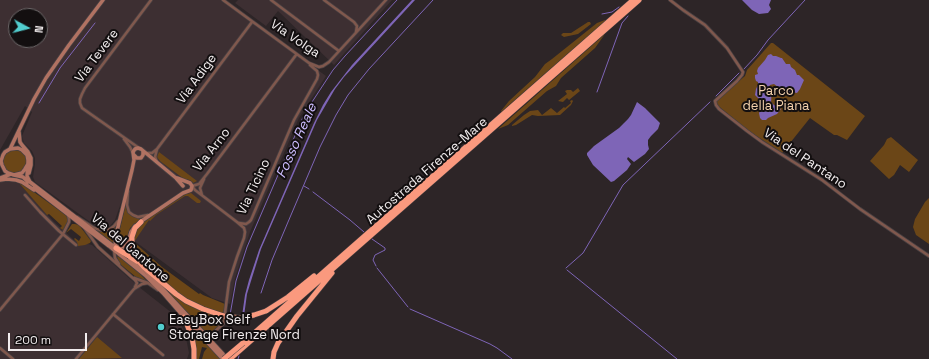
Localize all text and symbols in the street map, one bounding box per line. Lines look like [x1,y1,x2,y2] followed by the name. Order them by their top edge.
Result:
[8,8,48,48] north arrow
[267,17,323,61] street label: Via Volga
[32,25,46,34] text: N
[72,26,122,86] street label: Via Tevere
[174,51,220,107] street label: Via Adige
[742,83,810,114] park label: Parco della Piana
[273,101,321,181] water label: Fosso Reale
[363,114,491,228] street label: Autostrada Firenze-Mare
[190,125,234,175] street label: Via Arno
[760,125,850,193] street label: Via del Pantano
[234,157,274,217] street label: Via Ticino
[88,211,172,285] street label: Via del Cantone
[169,312,300,343] place label: EasyBox Self Storage Firenze Nord
[156,322,166,332] marker: EasyBox Self Storage Firenze Nord
[10,325,89,351] scale bar
[15,332,51,348] text: 200 m

